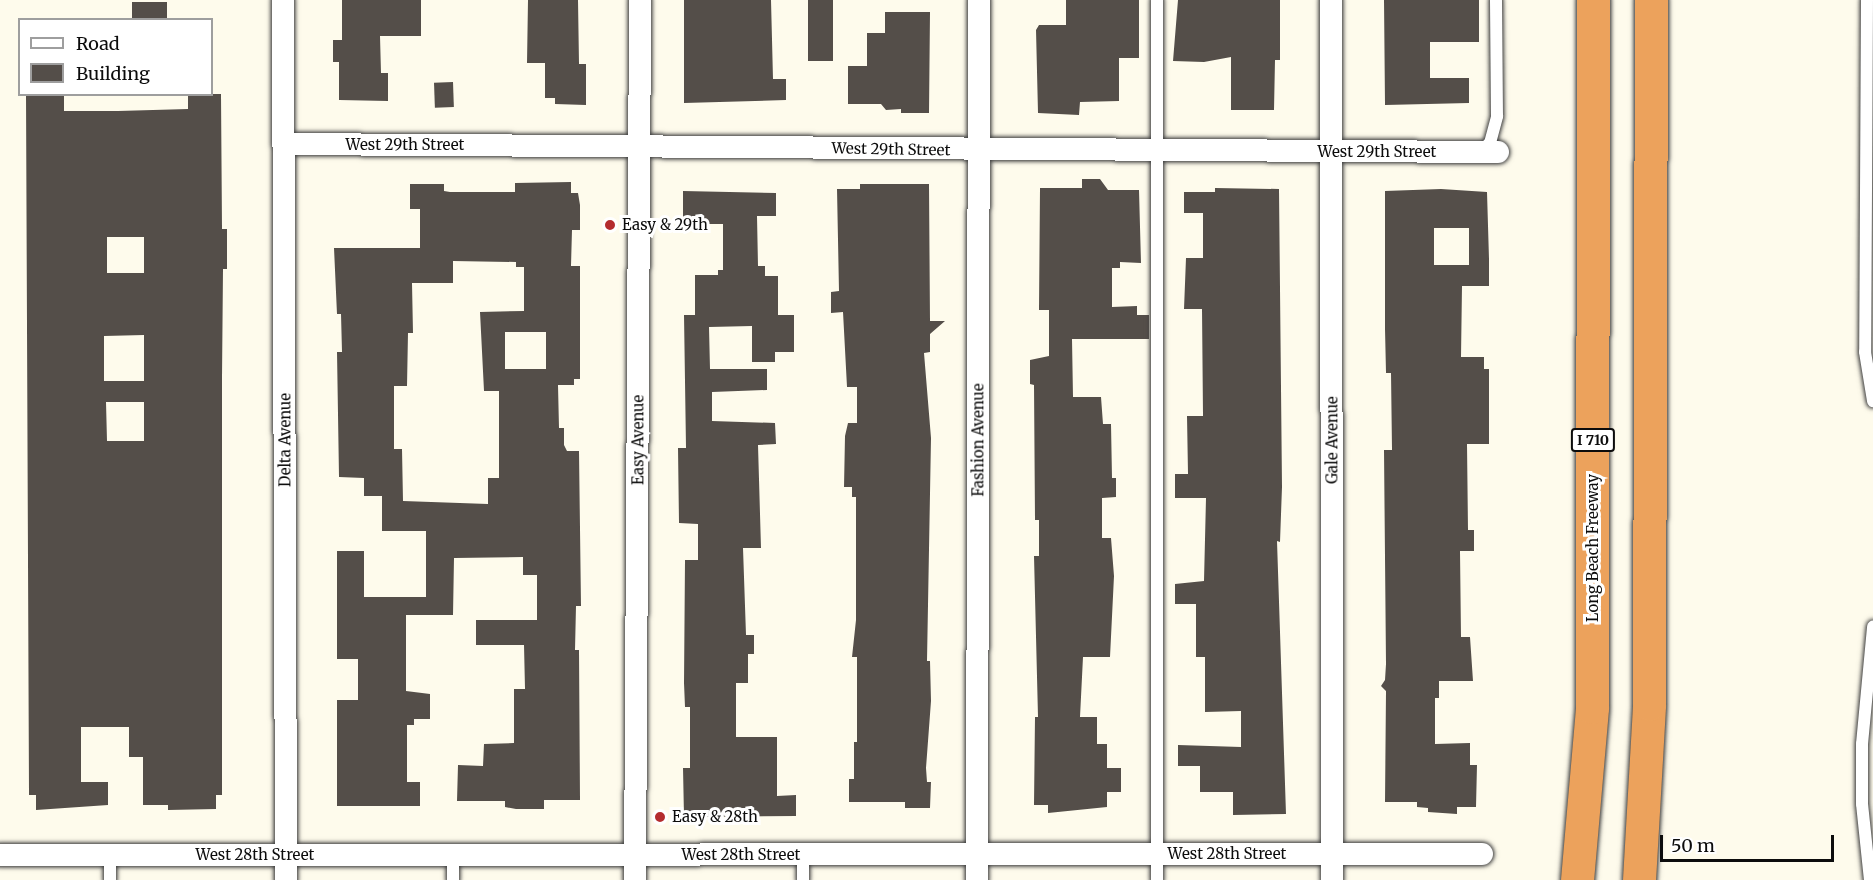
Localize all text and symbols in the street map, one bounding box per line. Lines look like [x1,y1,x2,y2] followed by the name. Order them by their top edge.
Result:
[18,18,213,96] legend
[76,32,120,55] text: Road
[76,62,150,85] text: Building
[346,136,464,154] street label: West 29th Street
[831,139,951,159] street label: West 29th Street
[1318,143,1436,161] street label: West 29th Street
[622,216,708,234] place label: Easy & 29th
[603,218,617,232] marker: Easy & 29th
[969,383,987,497] street label: Fashion Avenue
[276,393,294,487] street label: Delta Avenue
[629,395,647,485] street label: Easy Avenue
[1323,396,1341,484] street label: Gale Avenue
[1570,429,1616,451] road number: I 710
[1584,474,1602,622] street label: Long Beach Freeway
[672,808,758,826] place label: Easy & 28th
[653,810,667,824] marker: Easy & 28th
[1663,823,1837,861] scale bar
[1671,834,1715,857] text: 50 m
[1168,845,1286,863] street label: West 28th Street
[196,846,314,864] street label: West 28th Street
[682,846,800,864] street label: West 28th Street

